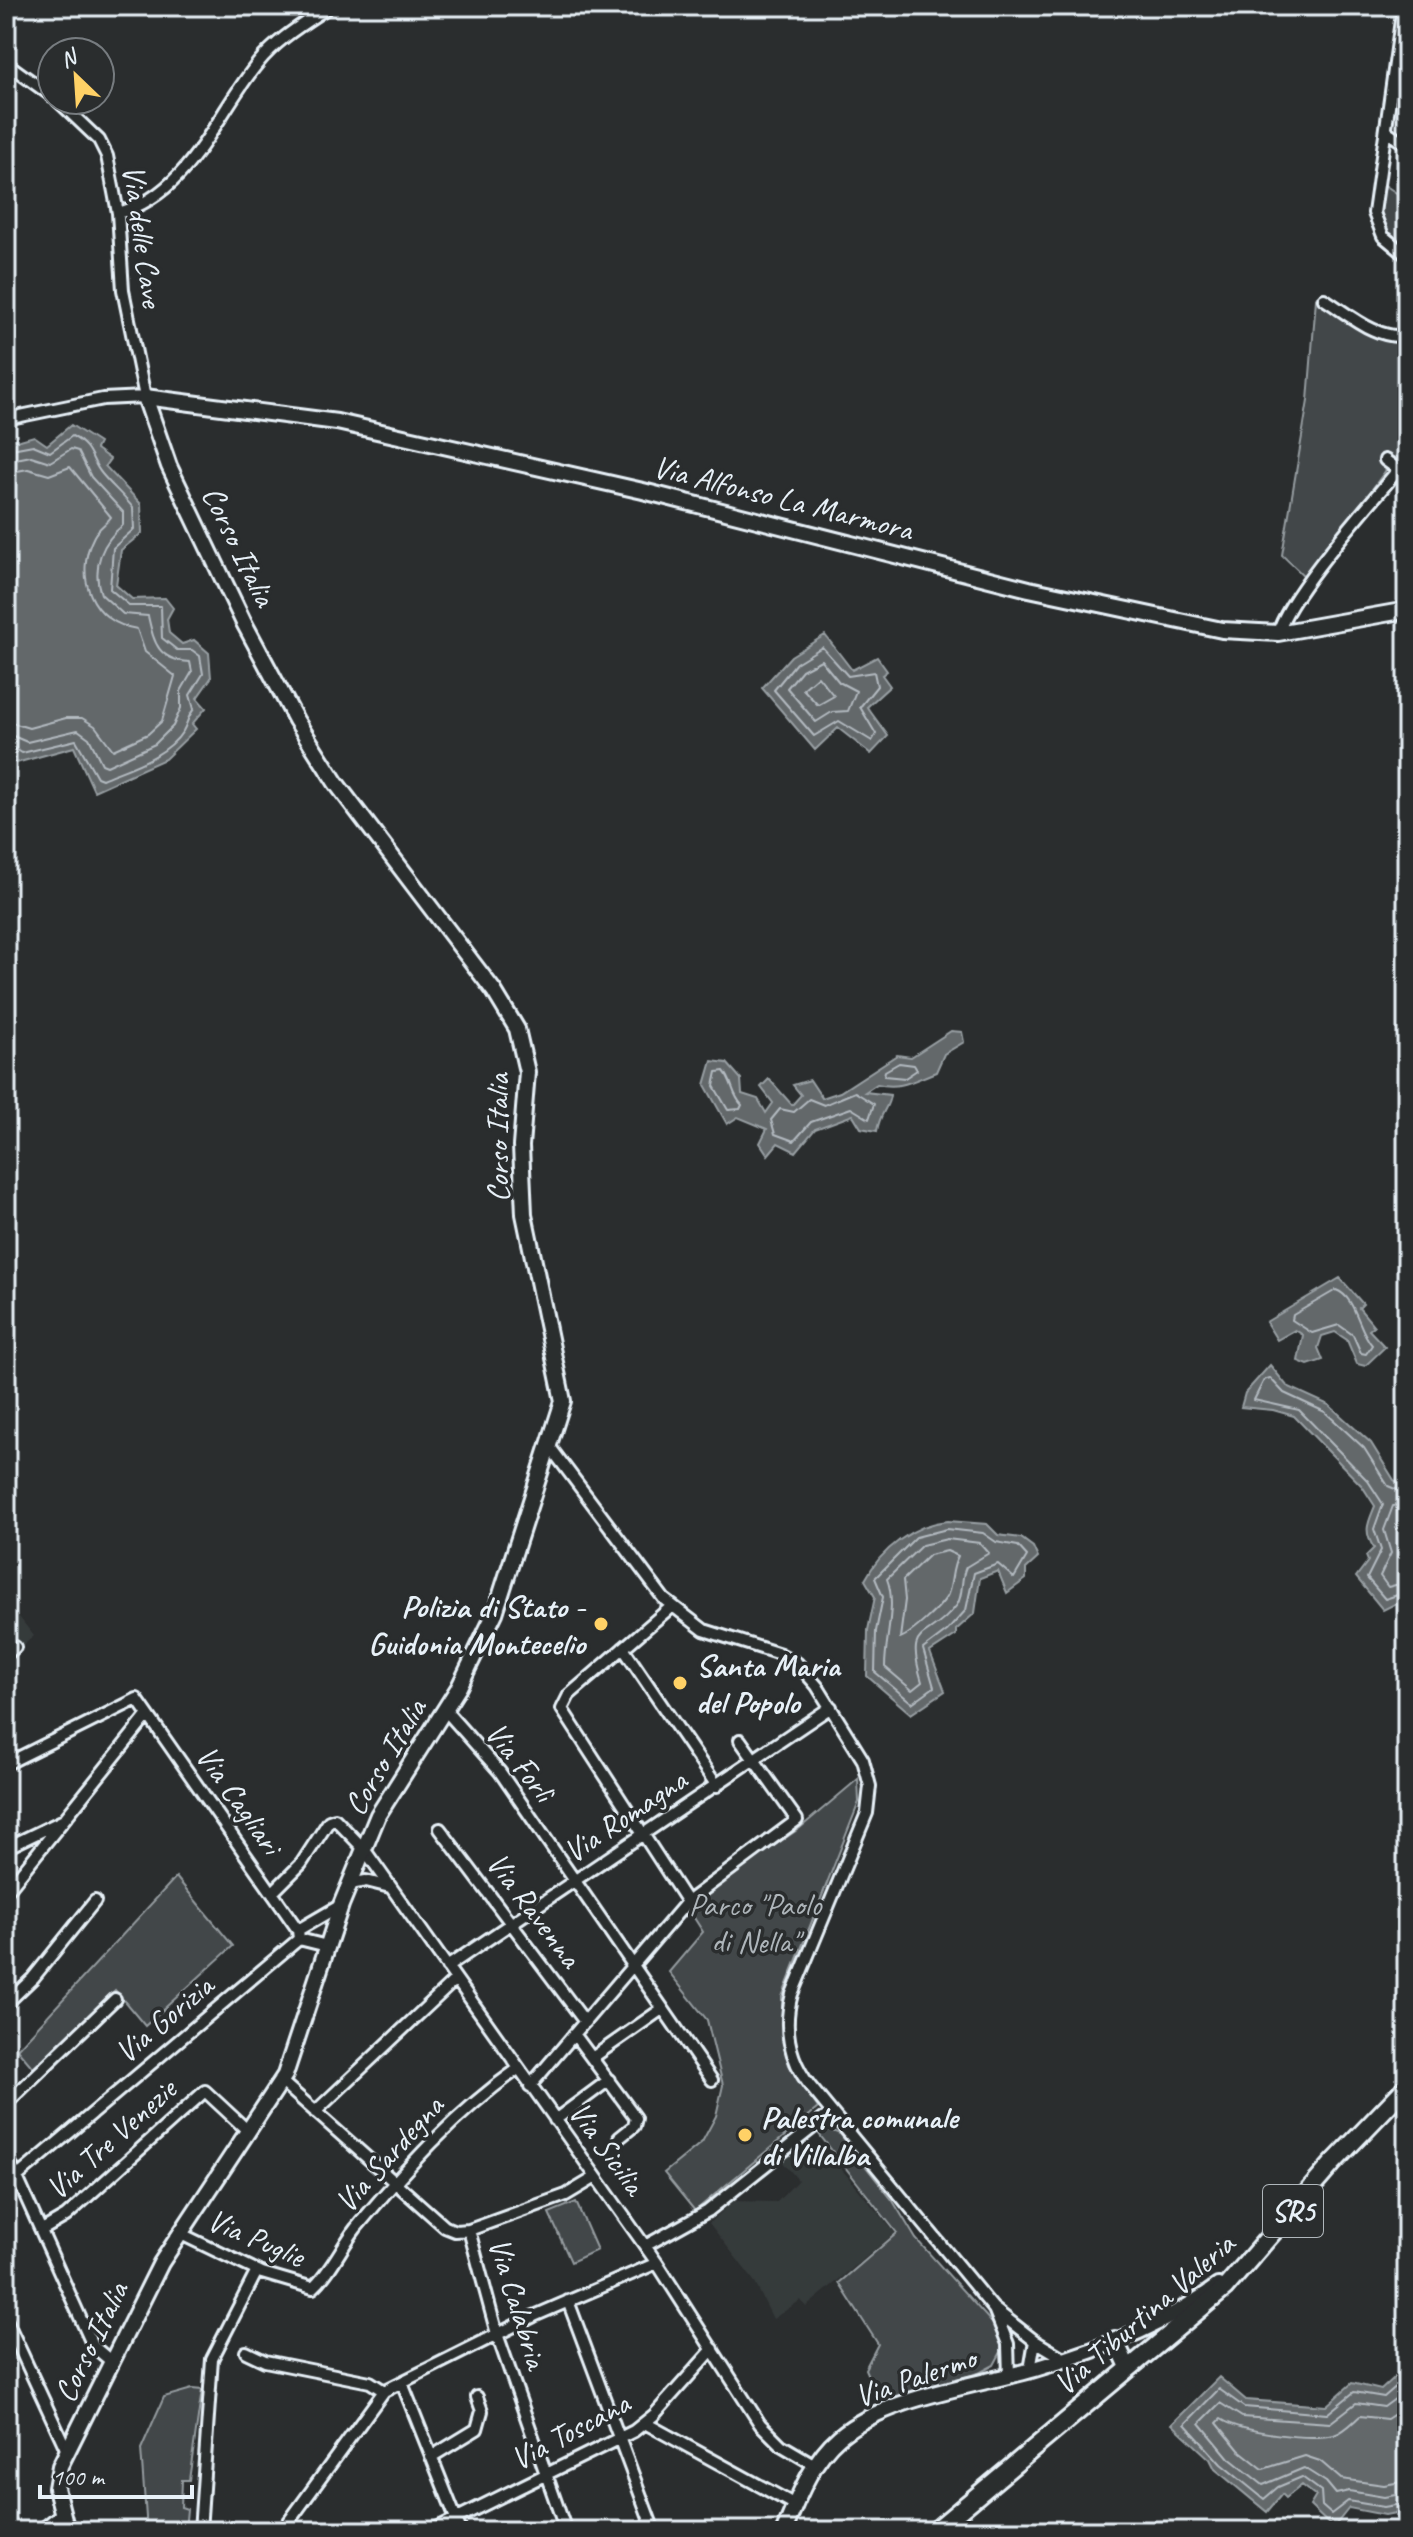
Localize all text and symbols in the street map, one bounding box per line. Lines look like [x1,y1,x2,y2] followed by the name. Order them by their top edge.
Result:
[36,36,116,116] north arrow
[56,42,83,74] text: N
[113,162,174,312] street label: Via delle Cave
[649,446,919,551] street label: Via Alfonso La Marmora
[192,479,287,615] street label: Corso Italia
[477,1072,518,1202] street label: Corso Italia
[368,1586,587,1664] place label: Polizia di Stato - Guidonia Montecelio
[592,1615,610,1633] marker: Polizia di Stato - Guidonia Montecelio
[696,1645,842,1723] place label: Santa Maria del Popolo
[671,1674,689,1692] marker: Santa Maria del Popolo
[334,1689,437,1823] street label: Corso Italia
[476,1714,566,1813] street label: Via Forlì
[187,1738,294,1866] street label: Via Cagliari
[556,1759,696,1872] street label: Via Romagna
[477,1844,592,1978] street label: Via Ravenna
[689,1884,823,1962] park label: Parco "Paolo di Nella"
[106,1964,224,2072] street label: Via Gorizia
[37,2068,187,2208] street label: Via Tre Venezie
[326,2085,454,2221] street label: Via Sardegna
[559,2093,656,2205] street label: Via Sicilia
[761,2097,961,2175] place label: Palestra comunale di Villalba
[736,2126,754,2144] marker: Palestra comunale di Villalba
[1263,2185,1323,2237] road number: SR5
[201,2199,313,2278] street label: Via Puglie
[1045,2223,1245,2404] street label: Via Tiburtina Valeria
[479,2233,558,2376] street label: Via Calabria
[44,2273,139,2409] street label: Corso Italia
[849,2336,984,2417] street label: Via Palermo
[504,2382,638,2479] street label: Via Toscana
[40,2449,192,2499] scale bar
[52,2462,106,2492] text: 100 m

